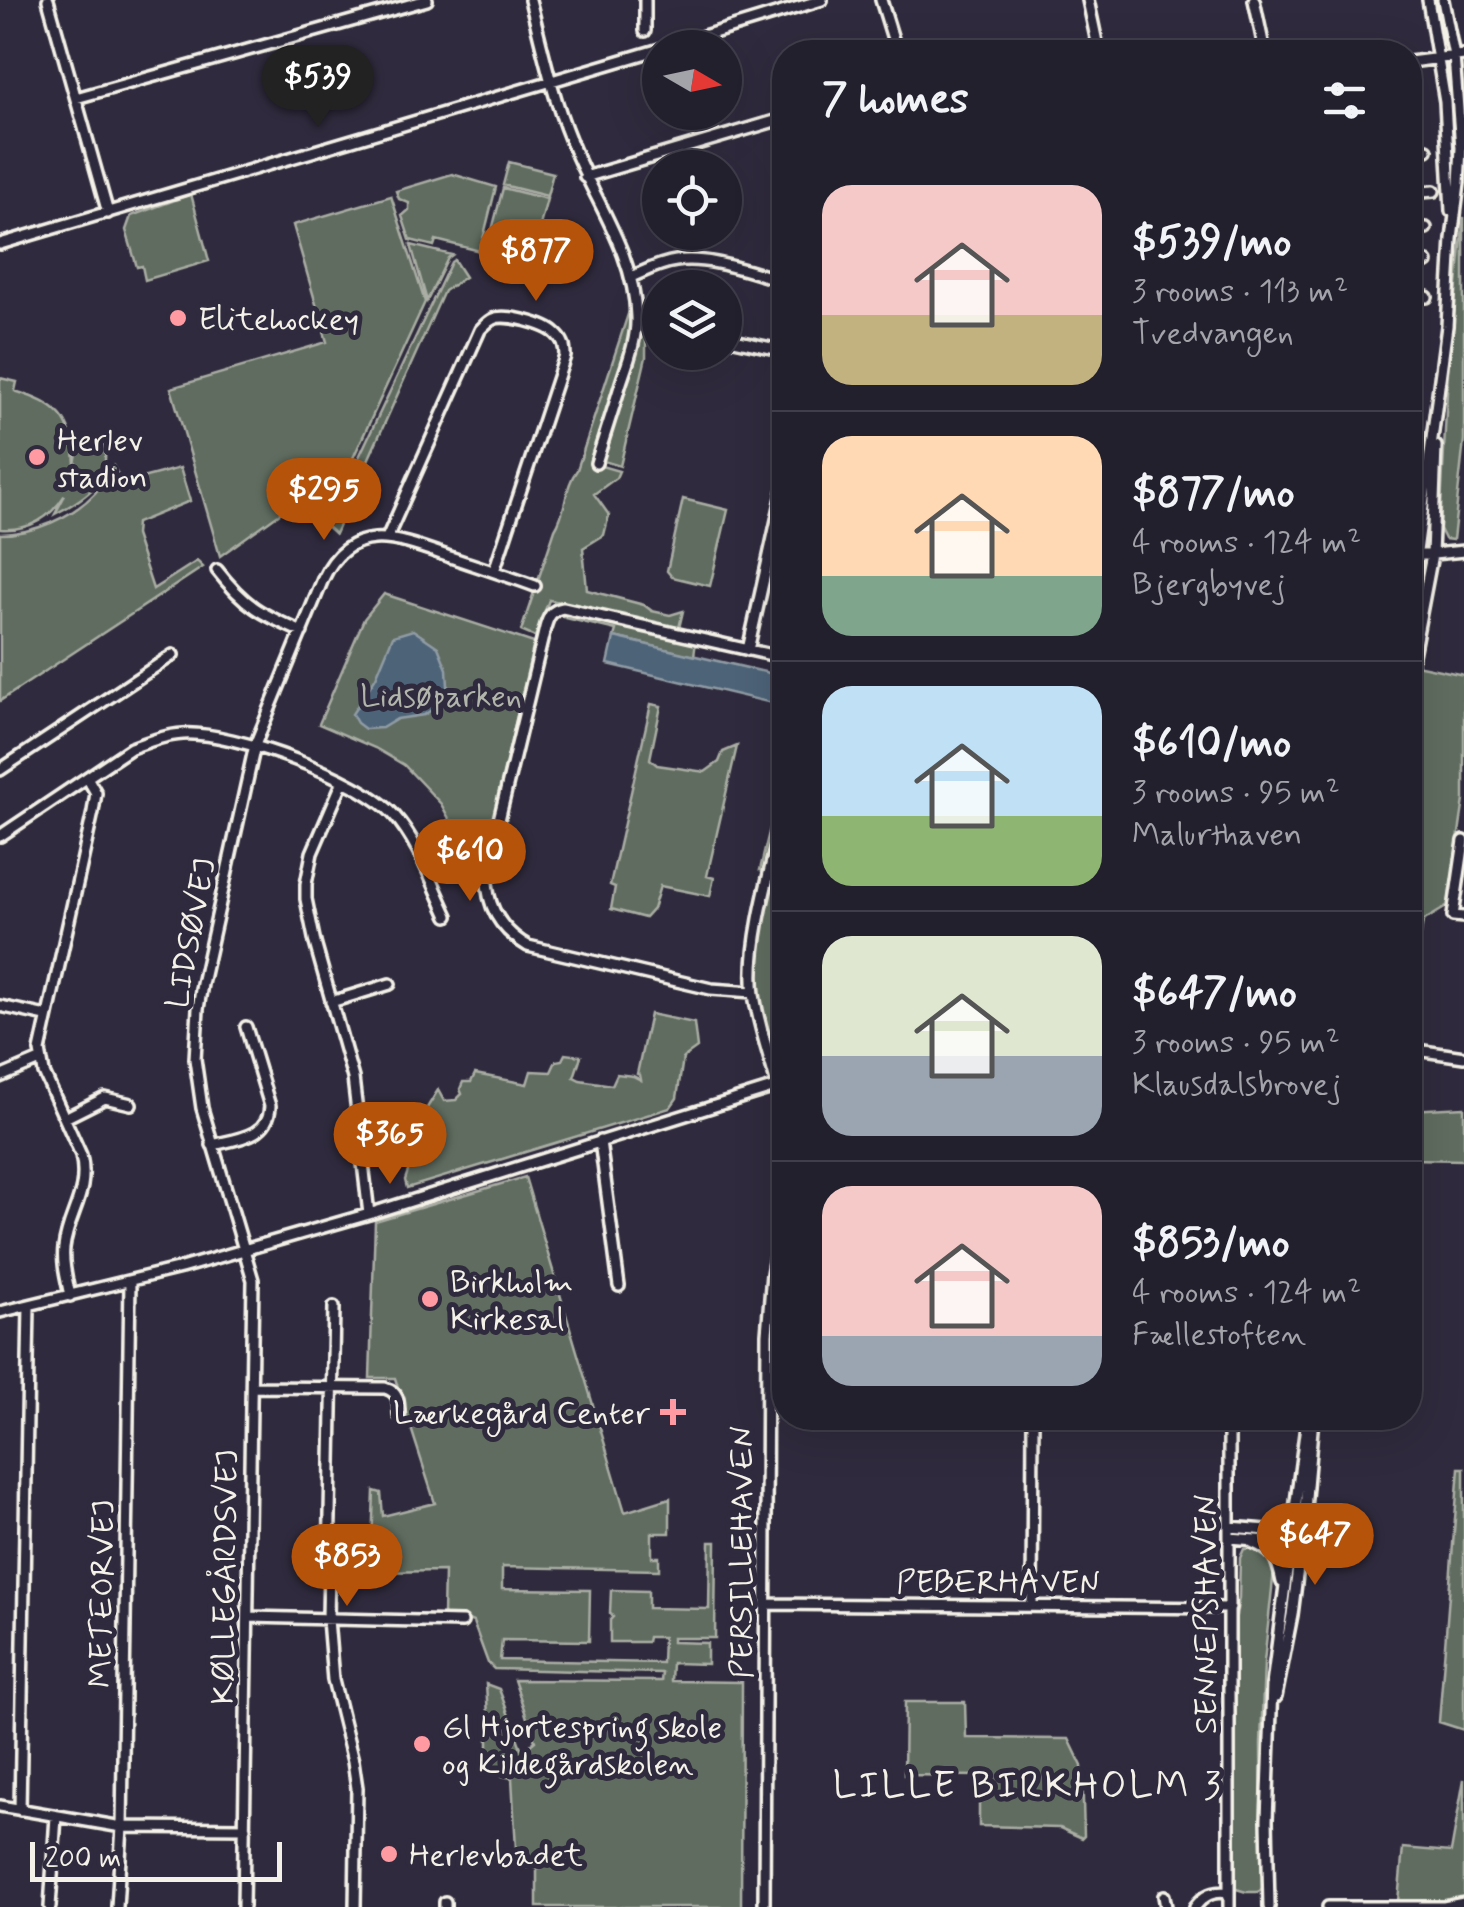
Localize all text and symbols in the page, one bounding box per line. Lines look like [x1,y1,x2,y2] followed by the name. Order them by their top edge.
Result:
[642,30,742,130] north arrow
[642,30,742,370] map controls
[259,45,377,130] pin: $539
[284,56,352,98] text: $539
[822,73,969,128] text: 7 homes
[1317,73,1372,128] icon: filters
[642,150,742,250] button: locate
[1132,216,1291,271] text: $539/mo
[477,219,595,304] pin: $877
[902,225,1022,345] icon: home
[501,230,571,272] text: $877
[642,270,742,370] button: layers
[1132,271,1348,313] text: 3 rooms · 113 m²
[198,299,359,341] place label: Elitehockey
[167,307,189,329] marker: Elitehockey
[1132,313,1294,355] text: Tvedvangen
[57,420,147,499] place label: Herlev stadion
[26,446,48,468] marker: Herlev stadion
[265,458,383,543] pin: $295
[1132,467,1295,522] text: $877/mo
[288,469,360,511] text: $295
[902,476,1022,596] icon: home
[1132,522,1361,564] text: 4 rooms · 124 m²
[1132,564,1285,606] text: Bjergbyvej
[360,676,522,718] park label: Lidsøparken
[1132,717,1291,772] text: $610/mo
[902,726,1022,846] icon: home
[1132,772,1340,814] text: 3 rooms · 95 m²
[1132,814,1302,856] text: Malurthaven
[411,819,529,904] pin: $610
[436,830,504,872] text: $610
[157,855,227,1012] street label: LIDSØVEJ
[1132,967,1297,1022] text: $647/mo
[902,976,1022,1096] icon: home
[1132,1022,1340,1064] text: 3 rooms · 95 m²
[1132,1064,1341,1106] text: Klausdalsbrovej
[331,1102,449,1187] pin: $365
[356,1113,424,1155] text: $365
[1132,1217,1290,1272] text: $853/mo
[902,1226,1022,1346] icon: home
[450,1262,573,1341] place label: Birkholm Kirkesal
[1132,1272,1361,1314] text: 4 rooms · 124 m²
[419,1288,441,1310] marker: Birkholm Kirkesal
[1132,1314,1306,1356] text: Fællestoften
[393,1393,650,1437] place label: Lærkegård Center
[660,1399,686,1425] marker: Lærkegård Center
[722,1425,764,1679] street label: PERSILLEHAVEN
[203,1449,249,1705] street label: KØLLEGÅRDSVEJ
[1186,1494,1228,1734] street label: SENNEPSHAVEN
[80,1500,126,1688] street label: METEORVEJ
[1256,1503,1374,1588] pin: $647
[1279,1514,1351,1556] text: $647
[288,1524,406,1609] pin: $853
[313,1535,381,1577] text: $853
[896,1562,1100,1604] street label: PEBERHAVEN
[442,1707,722,1789] place label: Gl Hjortespring skole og Kildegårdskolen
[411,1733,433,1755] marker: Gl Hjortespring skole og Kildegårdskolen
[833,1762,1223,1811] district label: LILLE BIRKHOLM 3
[409,1835,583,1877] place label: Herlevbadet
[30,1837,282,1882] scale bar
[45,1841,121,1878] text: 200 m
[378,1843,400,1865] marker: Herlevbadet

